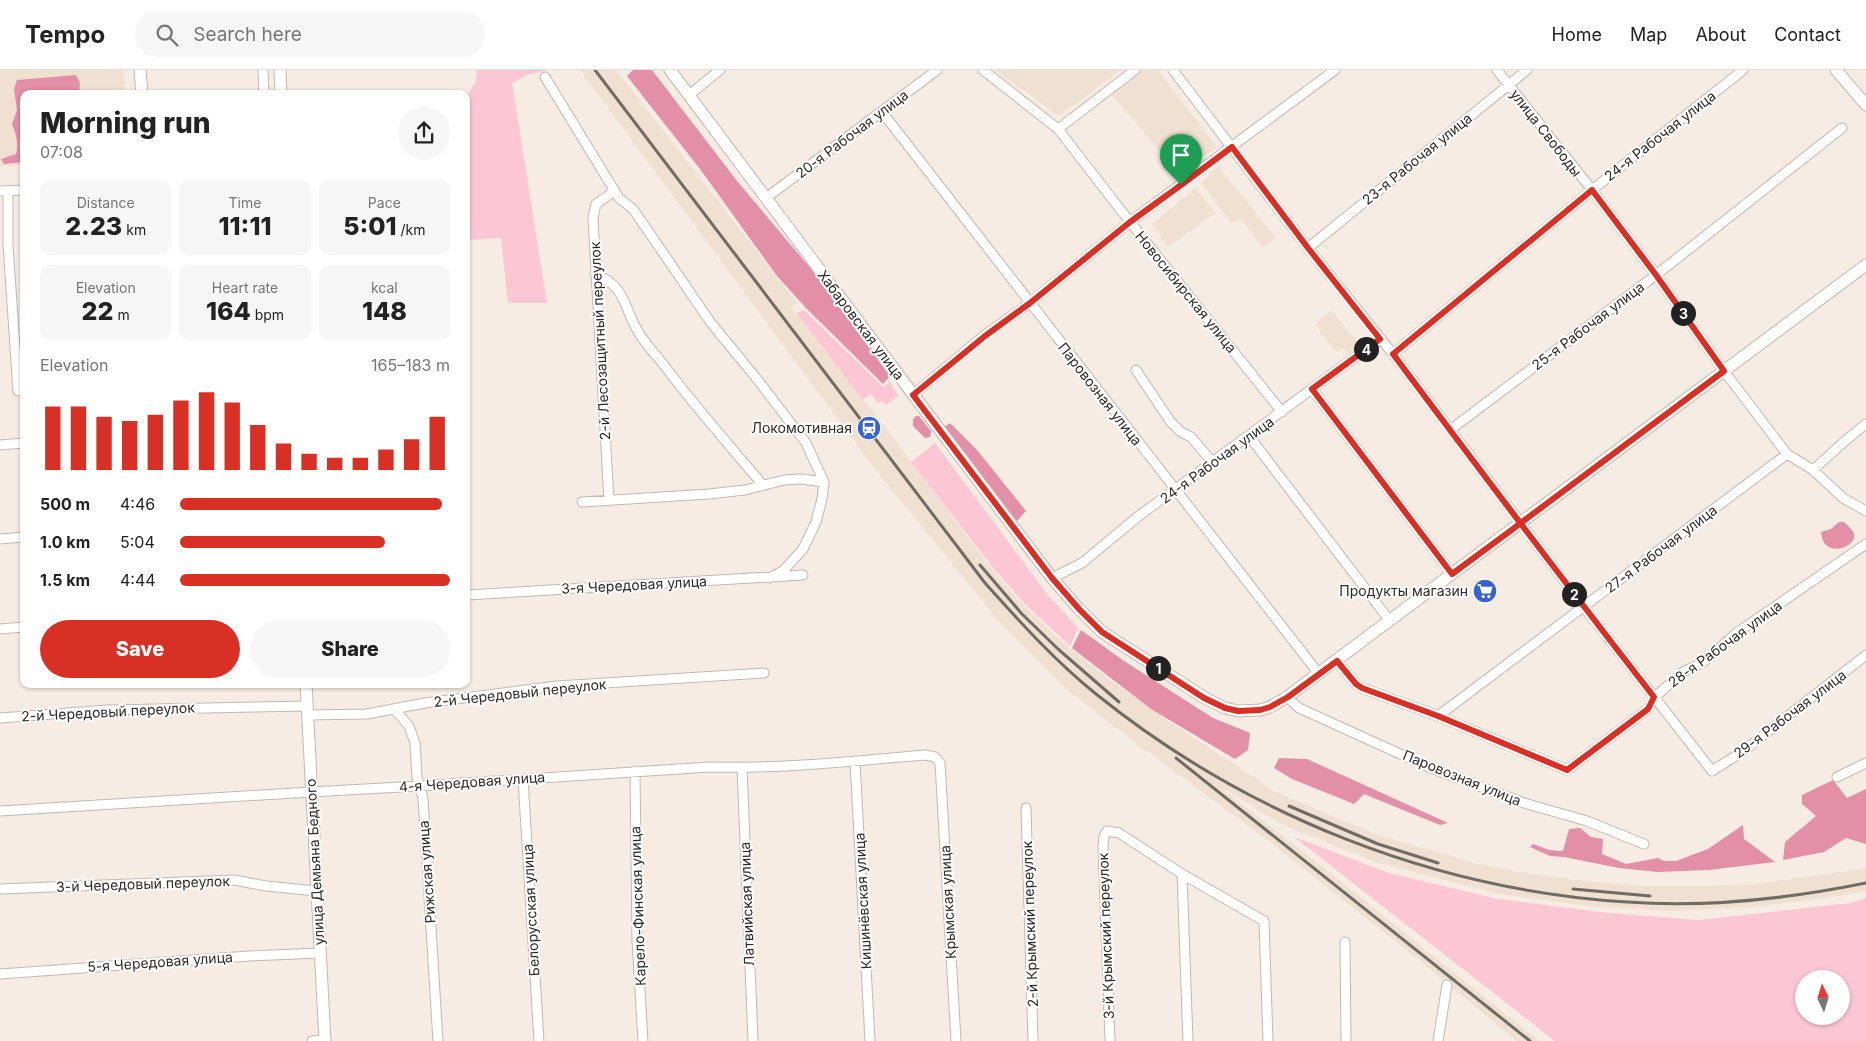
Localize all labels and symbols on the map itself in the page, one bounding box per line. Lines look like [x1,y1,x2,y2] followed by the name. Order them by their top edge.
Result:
[792,86,911,181] street label: 20-я Рабочая улица
[1507,86,1586,180] street label: улица Свободы
[1601,87,1719,184] street label: 24-я Рабочая улица
[1358,109,1475,208] street label: 23-я Рабочая улица
[1160,134,1202,185] pin
[1132,227,1241,356] street label: Новосибирская улица
[586,241,613,441] street label: 2-й Лесозащитный переулок
[815,267,908,383] street label: Хабаровская улица
[1528,278,1647,373] street label: 25-я Рабочая улица
[1670,300,1696,326] pin: 3
[1354,336,1378,362] pin: 4
[1055,339,1146,449] street label: Паровозная улица
[1156,413,1277,507] street label: 24-я Рабочая улица
[856,415,882,441] station icon: Локомотивная
[751,419,852,436] place label: Локомотивная
[1601,501,1720,596] street label: 27-я Рабочая улица
[561,572,707,597] street label: 3-я Чередовая улица
[1472,578,1498,604] supermarket icon: Продукты магазин
[1339,582,1468,599] place label: Продукты магазин
[1562,582,1586,606] pin: 2
[1665,597,1785,691] street label: 28-я Рабочая улица
[1146,656,1170,680] pin: 1
[1730,666,1849,761] street label: 29-я Рабочая улица
[433,675,608,710] street label: 2-й Чередовый переулок
[21,698,196,725] street label: 2-й Чередовый переулок
[1401,746,1524,809] street label: Паровозная улица
[398,768,546,795] street label: 4-я Чередовая улица
[302,778,327,946] street label: улица Демьяна Бедного
[414,820,439,924] street label: Рижская улица
[626,826,649,986] street label: Карело-Финская улица
[850,832,875,970] street label: Кишинёвская улица
[1018,840,1041,1007] street label: 2-й Крымский переулок
[736,842,757,967] street label: Латвийская улица
[519,843,542,977] street label: Белорусская улица
[936,845,959,959] street label: Крымская улица
[1094,852,1117,1020] street label: 3-й Крымский переулок
[56,872,231,895] street label: 3-й Чередовый переулок
[87,948,233,975] street label: 5-я Чередовая улица
[1795,970,1850,1025] north arrow

